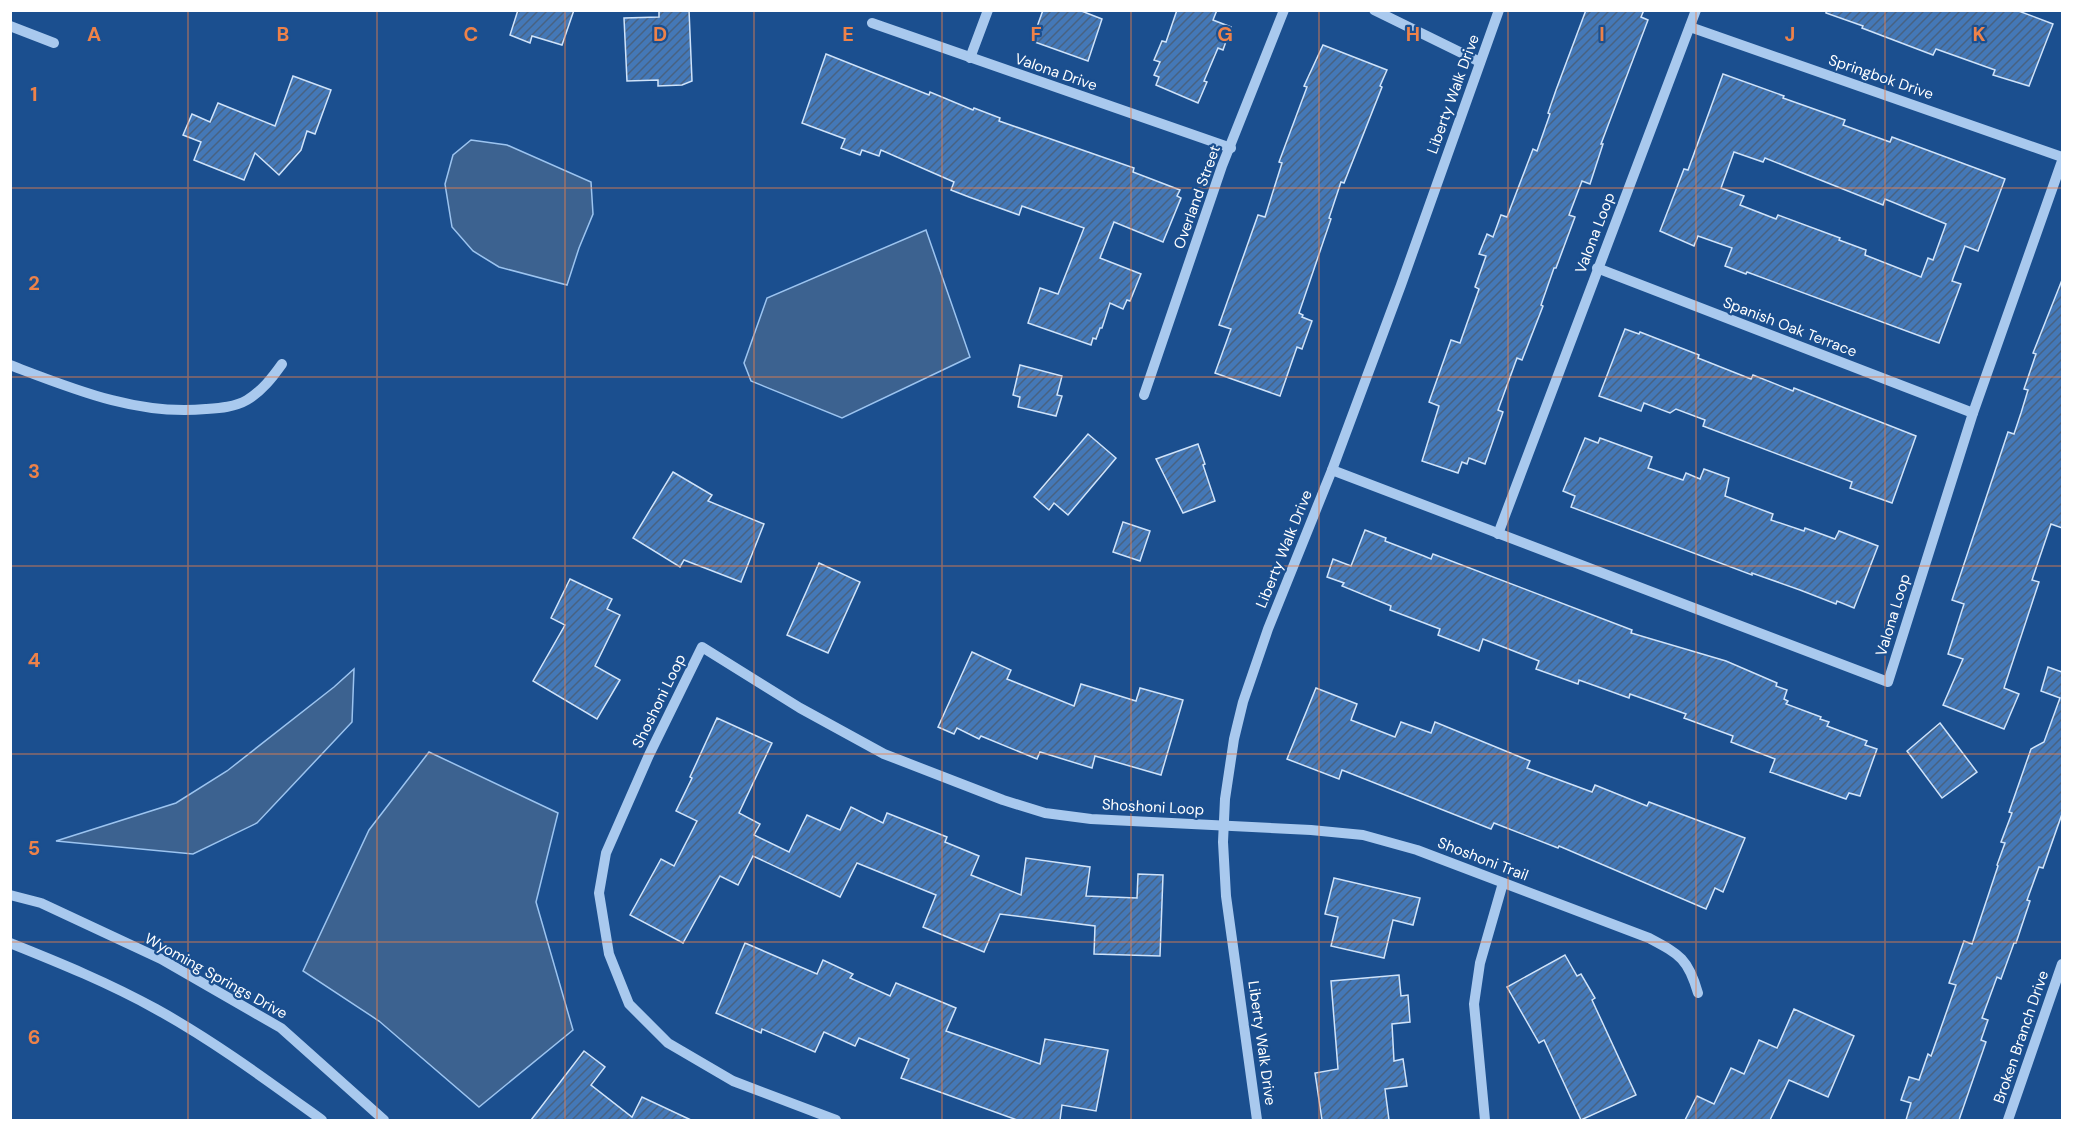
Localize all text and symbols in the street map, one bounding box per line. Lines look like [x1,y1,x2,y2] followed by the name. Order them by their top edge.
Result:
[87,21,101,47] text: A
[277,21,289,47] text: B
[464,21,478,47] text: C
[653,21,667,47] text: D
[842,21,854,47] text: E
[1030,21,1042,47] text: F
[1217,21,1233,47] text: G
[1406,21,1420,47] text: H
[1599,21,1605,47] text: I
[1785,21,1795,47] text: J
[1972,21,1986,47] text: K
[1422,32,1484,156] street label: Liberty Walk Drive
[1012,49,1100,95] street label: Valona Drive
[1826,50,1936,104] street label: Springbok Drive
[30,81,38,107] text: 1
[1169,142,1225,252] street label: Overland Street
[1570,190,1620,276] street label: Valona Loop
[28,270,40,296] text: 2
[1720,292,1860,362] street label: Spanish Oak Terrace
[28,458,40,484] text: 3
[1251,487,1317,611] street label: Liberty Walk Drive
[1871,571,1915,659] street label: Valona Loop
[28,647,41,673] text: 4
[628,651,690,751] street label: Shoshoni Loop
[1101,794,1205,820] street label: Shoshoni Loop
[1435,833,1531,885] street label: Shoshoni Trail
[28,835,40,861] text: 5
[141,928,291,1024] street label: Wyoming Springs Drive
[1989,968,2053,1106] street label: Broken Branch Drive
[1243,979,1281,1107] street label: Liberty Walk Drive
[28,1024,40,1050] text: 6

